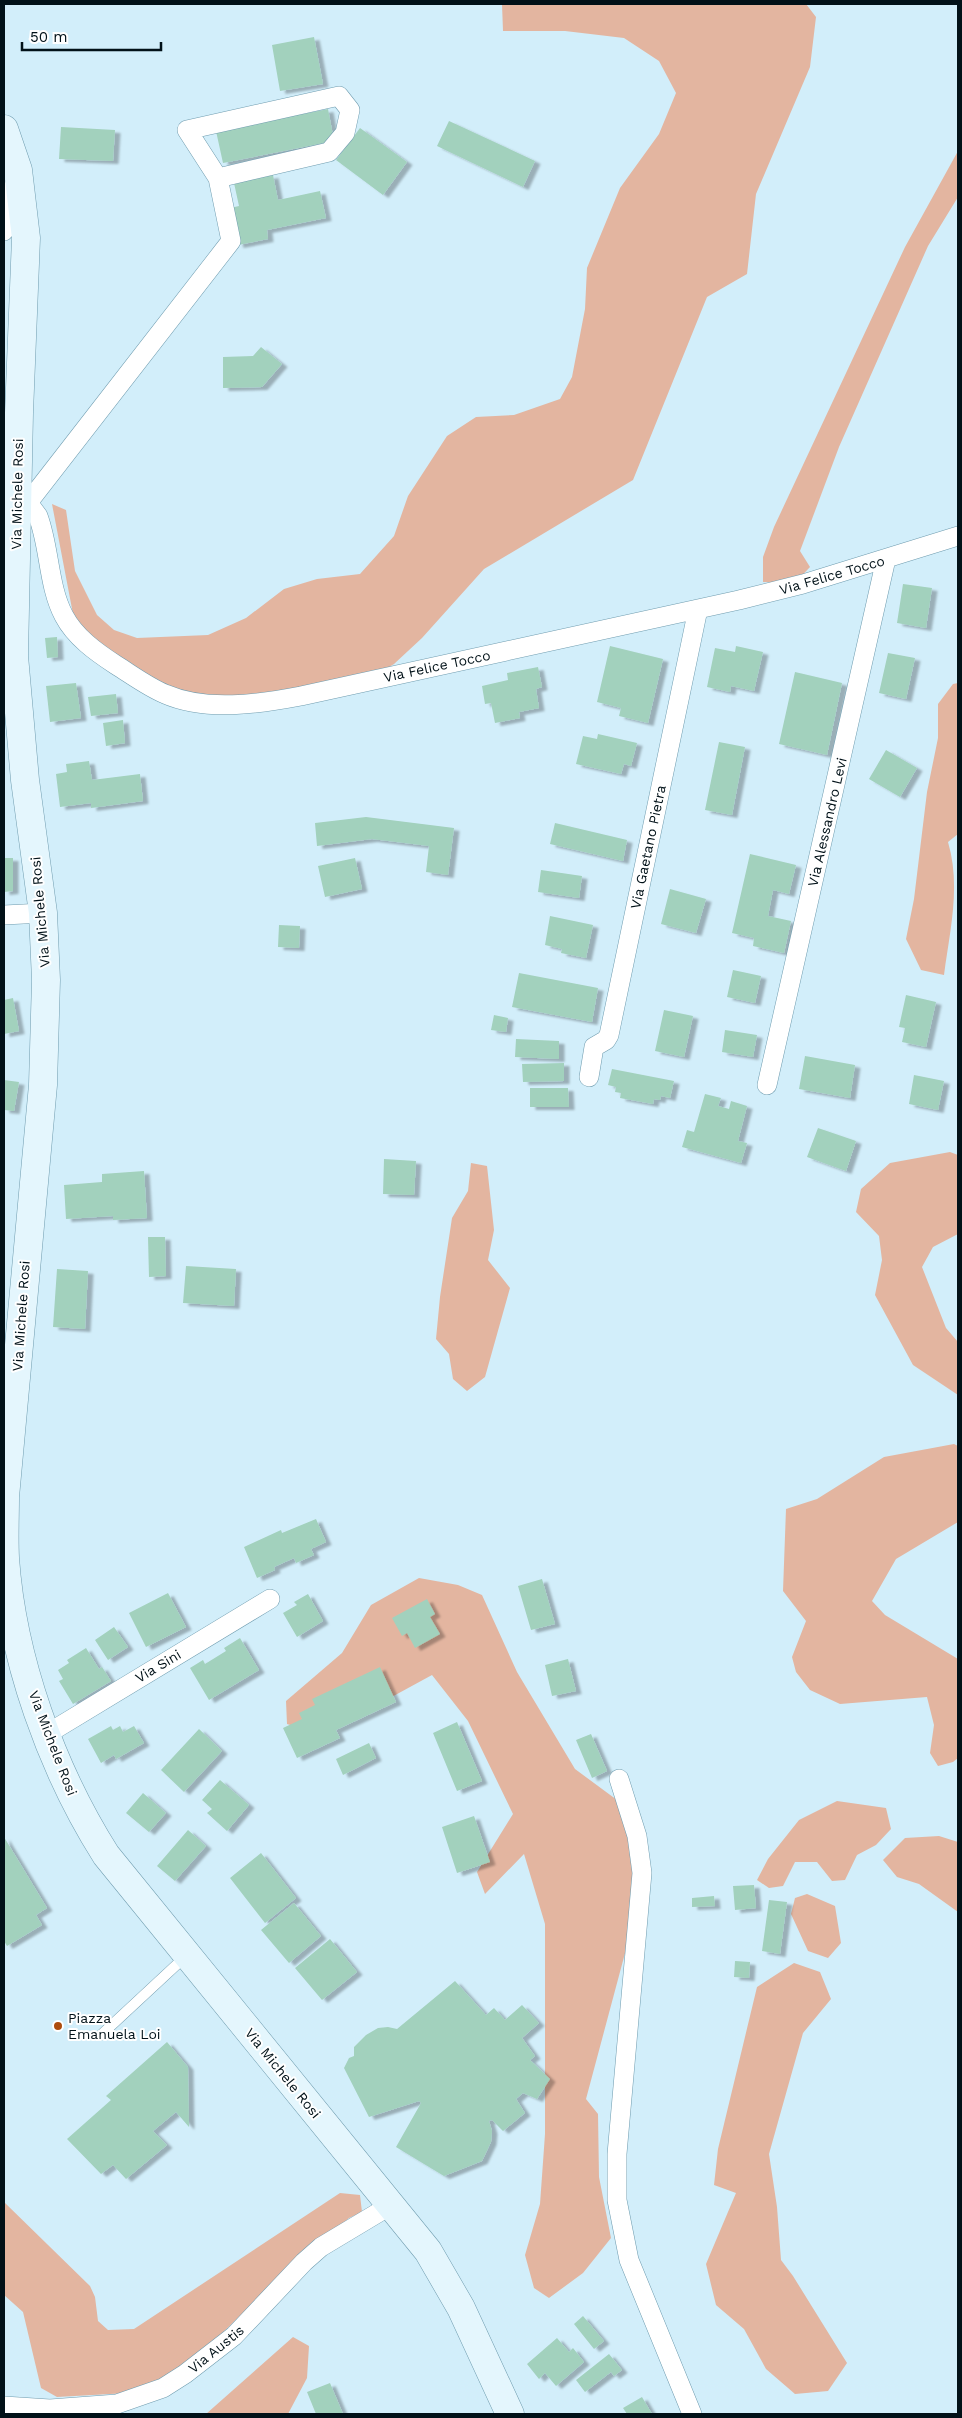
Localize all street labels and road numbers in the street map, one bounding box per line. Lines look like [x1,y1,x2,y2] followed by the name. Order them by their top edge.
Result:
[8,438,26,550] street label: Via Michele Rosi
[778,552,886,598] street label: Via Felice Tocco
[382,647,492,685] street label: Via Felice Tocco
[804,756,850,888] street label: Via Alessandro Levi
[627,784,669,910] street label: Via Gaetano Pietra
[27,856,53,968] street label: Via Michele Rosi
[9,1260,33,1372] street label: Via Michele Rosi
[132,1646,184,1686] street label: Via Sini
[26,1688,80,1798] street label: Via Michele Rosi
[242,2025,324,2121] street label: Via Michele Rosi
[185,2322,247,2376] street label: Via Austis

